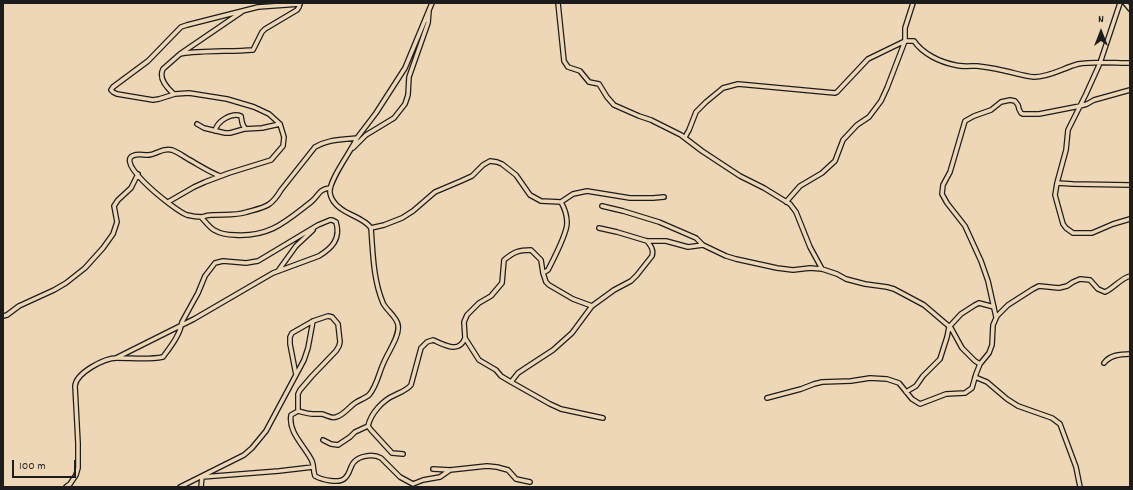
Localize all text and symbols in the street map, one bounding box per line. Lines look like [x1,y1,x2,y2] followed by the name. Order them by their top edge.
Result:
[1081,12,1121,52] north arrow
[1098,12,1104,28] text: N
[14,452,78,478] scale bar
[19,458,46,475] text: 100 m

